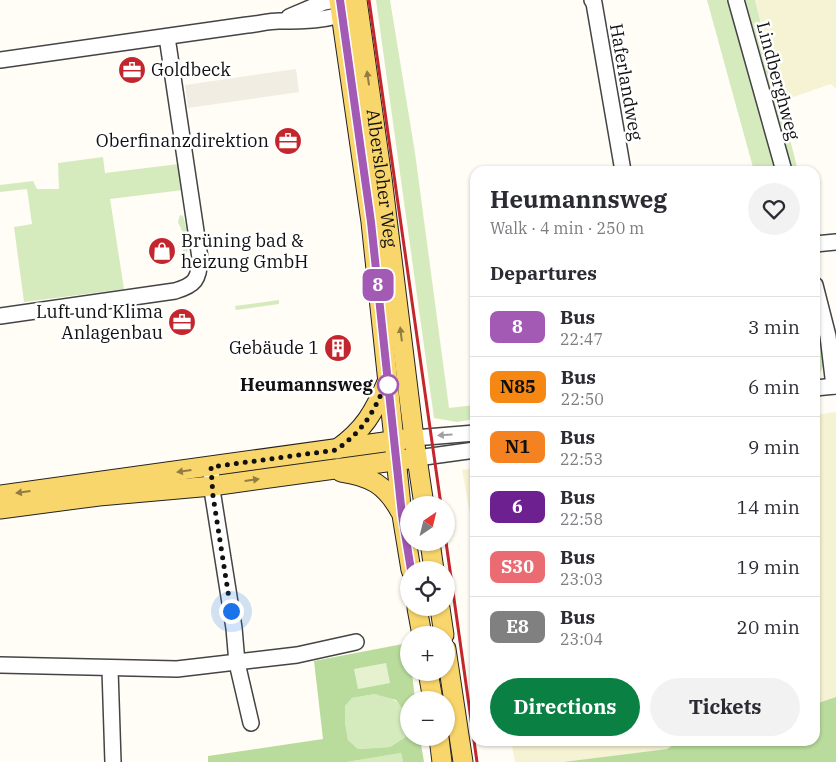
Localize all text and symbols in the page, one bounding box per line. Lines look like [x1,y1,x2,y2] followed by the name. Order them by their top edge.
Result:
[752,19,805,143] street label: Lindberghweg
[605,22,648,142] street label: Haferlandweg
[117,55,147,85] office icon: Goldbeck
[151,58,231,81] place label: Goldbeck
[364,69,372,85] one-way arrow
[361,107,402,249] street label: Albersloher Weg
[273,126,303,156] office icon: Oberfinanzdirektion
[96,129,269,152] place label: Oberfinanzdirektion
[490,183,667,215] text: Heumannsweg
[748,183,800,235] button: heart
[490,218,644,238] text: Walk · 4 min · 250 m
[181,229,308,273] place label: Brüning bad & heizung GmbH
[147,236,177,266] shop icon: Brüning bad & heizung GmbH
[490,261,597,285] text: Departures
[362,269,394,301] line badge: 8
[373,273,383,296] text: 8
[36,300,163,344] place label: Luft und Klima Anlagenbau
[560,305,595,329] text: Bus
[167,307,197,337] office icon: Luft und Klima Anlagenbau
[512,315,523,338] text: 8
[748,315,800,339] text: 3 min
[397,326,405,342] one-way arrow
[560,329,603,349] text: 22:47
[323,333,353,363] building icon: Gebäude 1
[229,336,319,359] place label: Gebäude 1
[561,365,596,389] text: Bus
[240,373,374,396] place label: Heumannsweg
[377,374,399,396] marker: Heumannsweg
[500,375,536,398] text: N85
[748,375,800,399] text: 6 min
[561,389,604,409] text: 22:50
[560,425,595,449] text: Bus
[436,431,452,439] one-way arrow
[505,435,530,458] text: N1
[748,435,800,459] text: 9 min
[560,449,603,469] text: 22:53
[175,467,191,475] one-way arrow
[244,476,260,484] one-way arrow
[560,485,595,509] text: Bus
[14,488,30,496] one-way arrow
[512,495,523,518] text: 6
[737,495,800,519] text: 14 min
[400,496,455,551] north arrow
[400,496,455,746] map controls
[560,509,603,529] text: 22:58
[560,545,595,569] text: Bus
[501,555,534,578] text: S30
[737,555,800,579] text: 19 min
[400,561,455,616] button: locate
[560,569,603,589] text: 23:03
[219,599,244,624] your location
[560,605,595,629] text: Bus
[506,615,529,638] text: E8
[737,615,800,639] text: 20 min
[400,626,455,681] button: +
[560,629,603,649] text: 23:04
[490,678,640,736] button: Directions
[650,678,800,736] button: Tickets
[400,691,455,746] button: −

